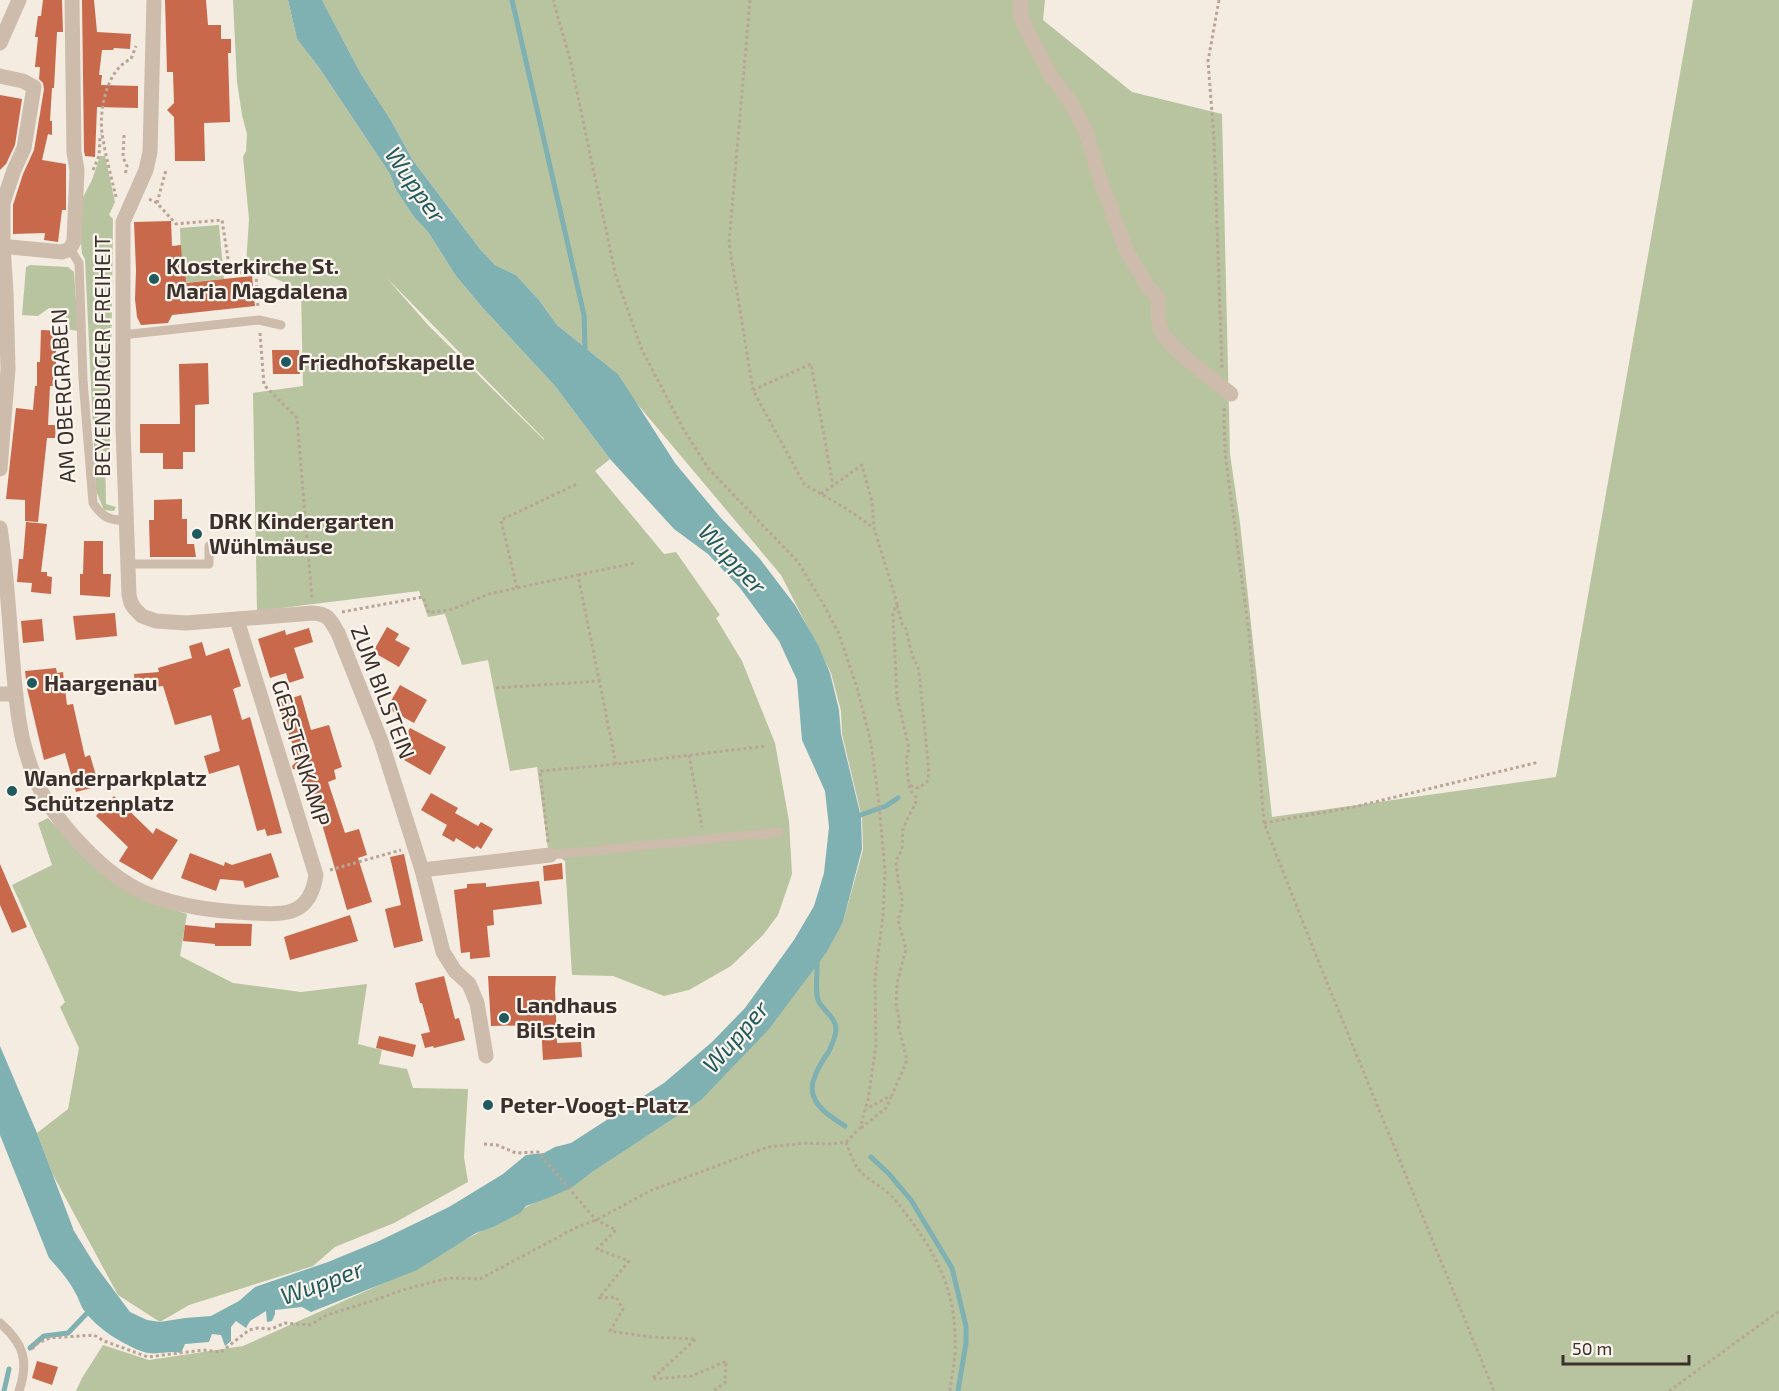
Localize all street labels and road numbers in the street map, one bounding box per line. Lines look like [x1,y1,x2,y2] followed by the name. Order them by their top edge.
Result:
[88,235,114,477] street label: BEYENBURGER FREIHEIT
[44,308,80,484] street label: AM OBERGRABEN
[347,621,421,762] street label: ZUM BILSTEIN
[267,676,337,829] street label: GERSTENKAMP

